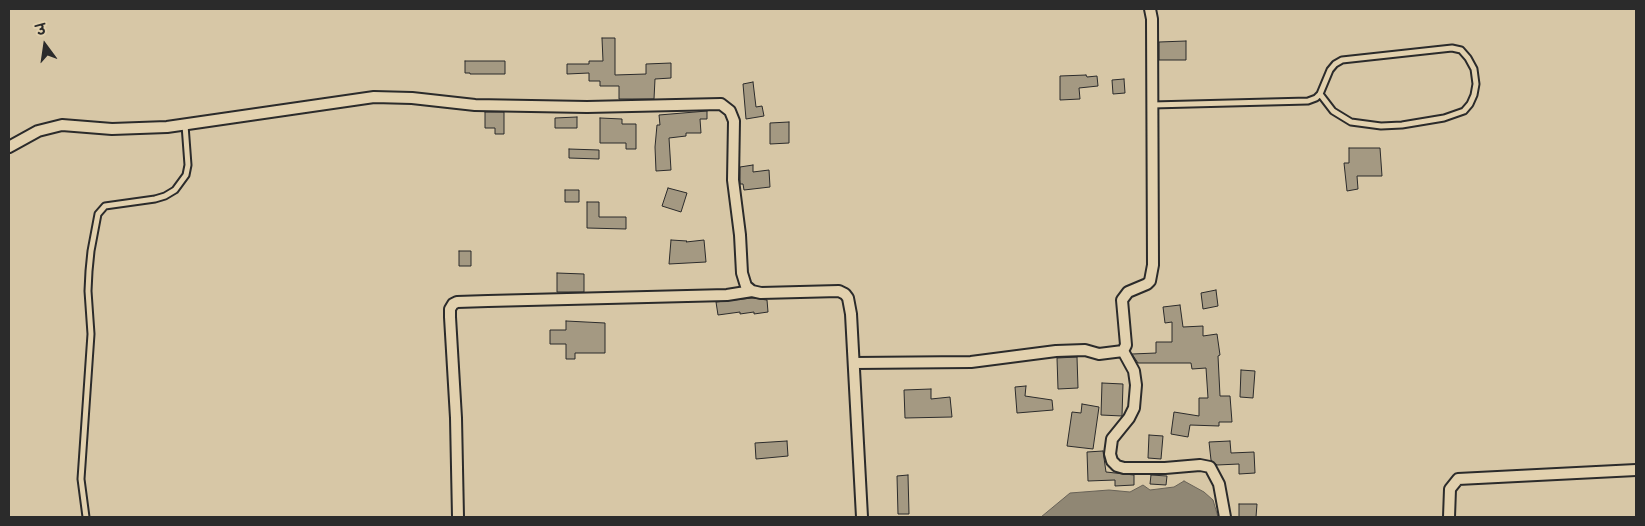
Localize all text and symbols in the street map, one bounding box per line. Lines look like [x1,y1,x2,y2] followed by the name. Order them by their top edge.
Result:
[20,20,70,70] north arrow
[35,21,48,39] text: उ

